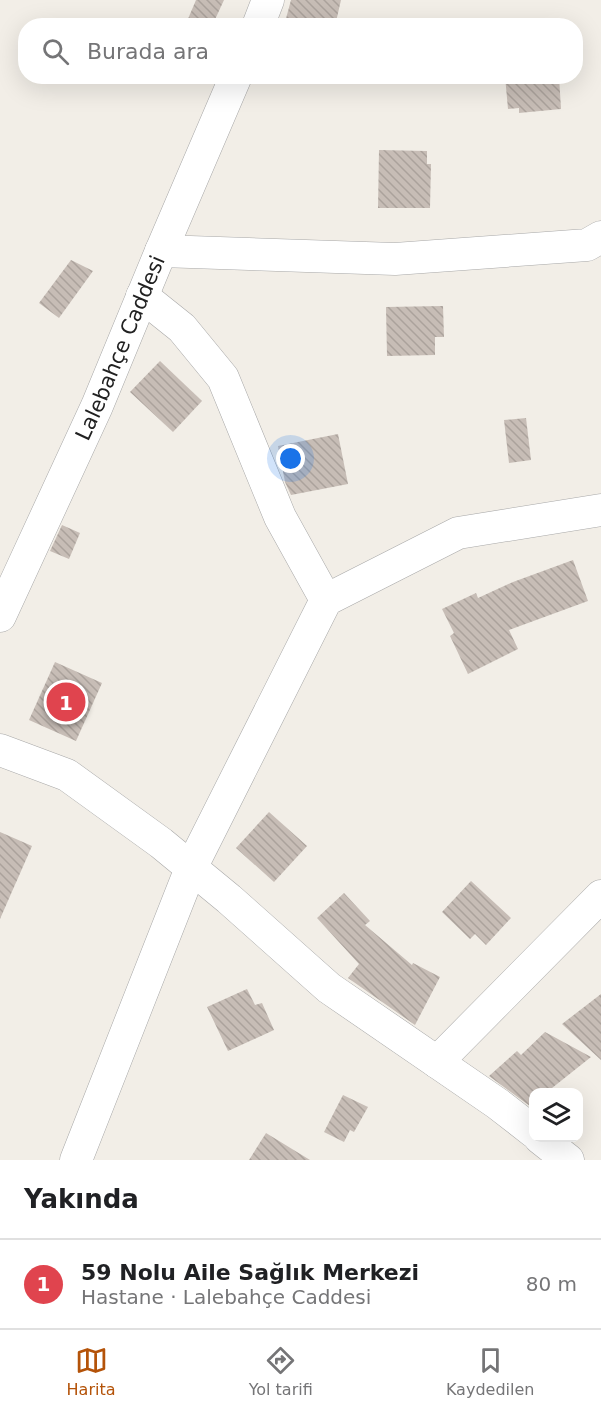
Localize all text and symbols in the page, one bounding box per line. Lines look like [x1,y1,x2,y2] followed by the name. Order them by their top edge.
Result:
[18,18,583,84] search box
[39,35,72,68] icon: search
[87,39,209,64] text: Burada ara
[71,252,170,444] street label: Lalebahçe Caddesi
[276,444,305,473] your location
[46,680,86,724] pin: 1
[529,1088,583,1142] map controls
[529,1088,583,1142] button: layers
[24,1184,139,1214] text: Yakında
[81,1260,419,1285] text: 59 Nolu Aile Sağlık Merkezi
[37,1272,50,1296] text: 1
[526,1272,577,1296] text: 80 m
[81,1285,371,1309] text: Hastane · Lalebahçe Caddesi
[67,1344,116,1399] tab: Harita
[249,1344,313,1399] tab: Yol tarifi
[446,1344,534,1399] tab: Kaydedilen

